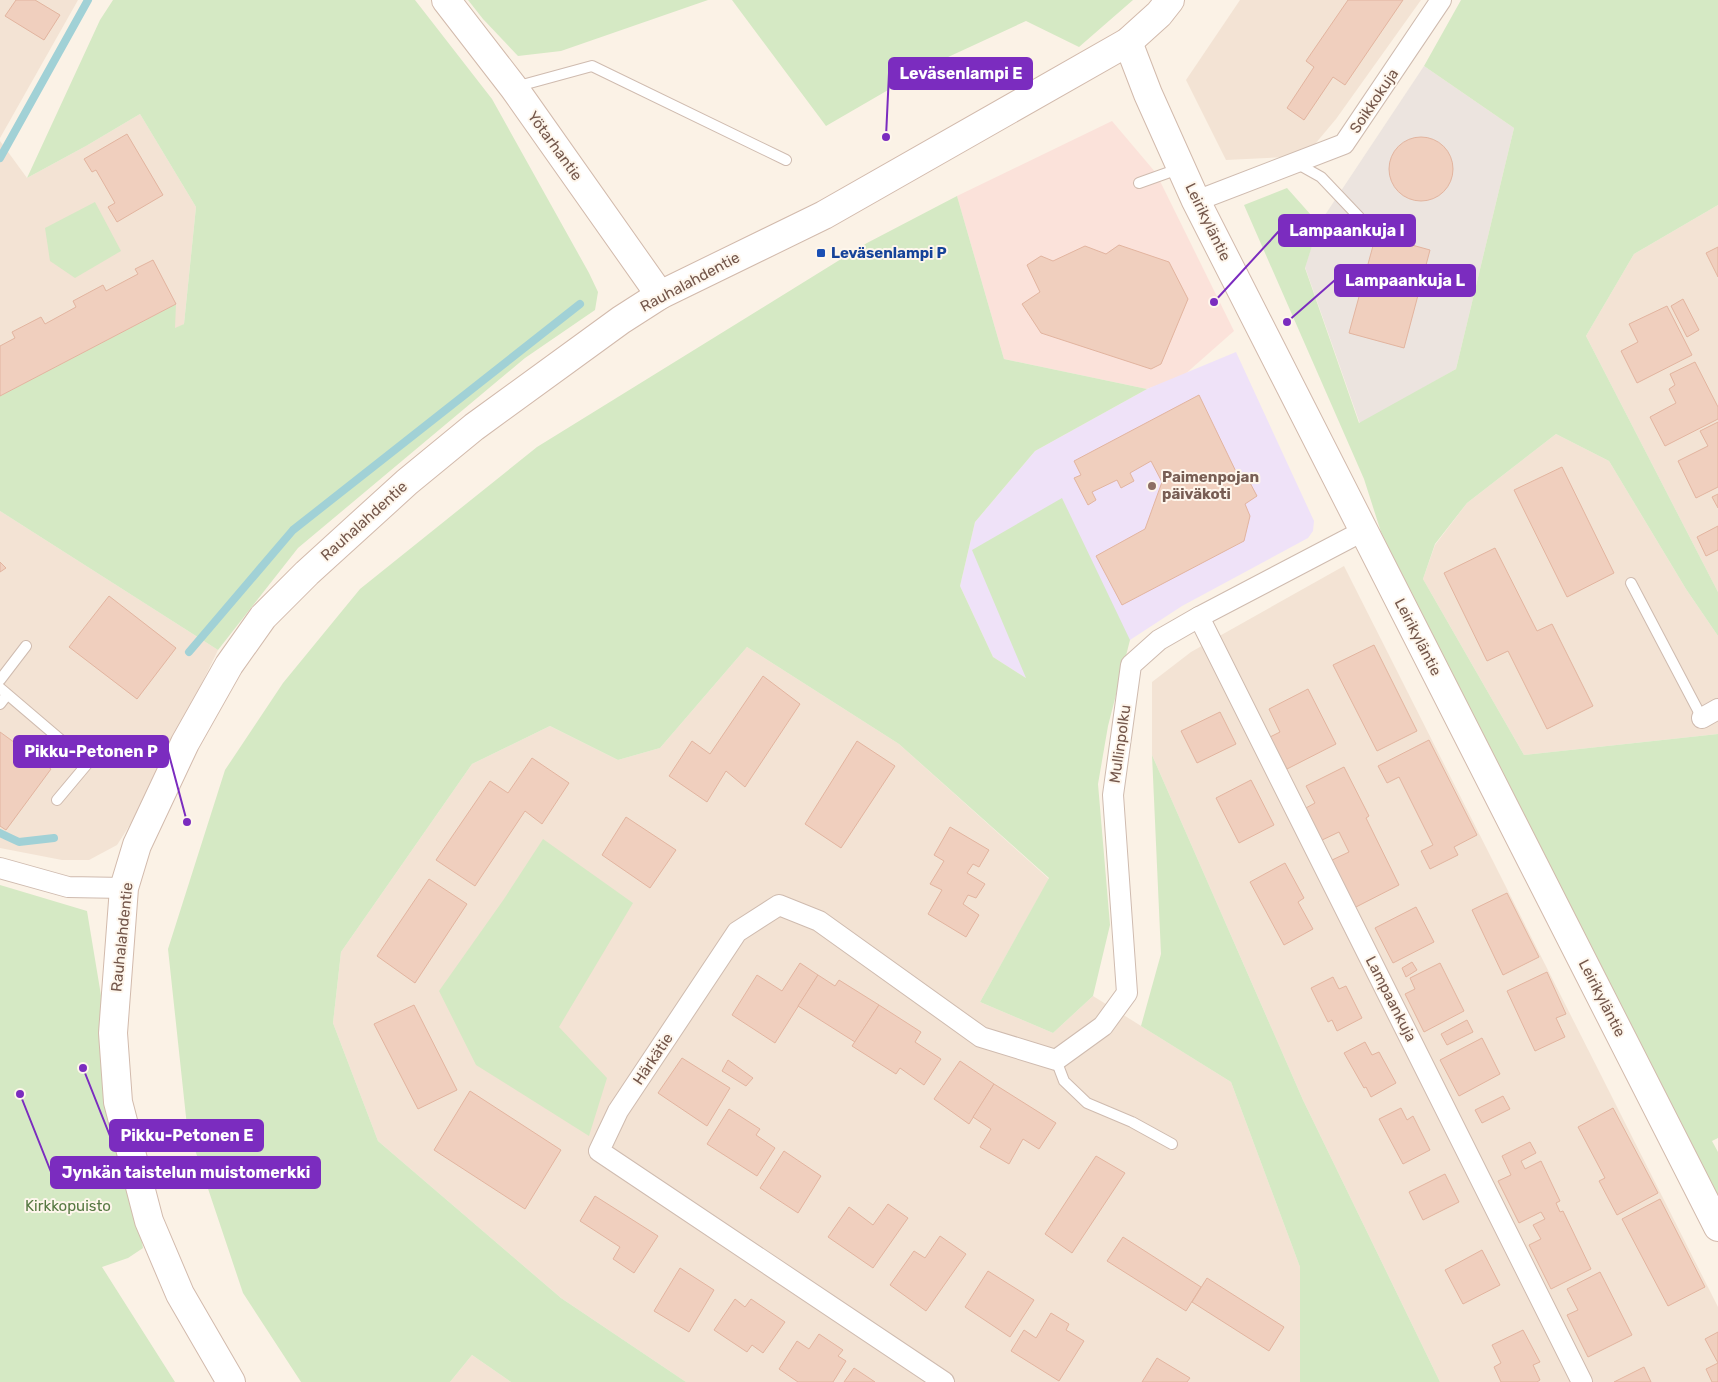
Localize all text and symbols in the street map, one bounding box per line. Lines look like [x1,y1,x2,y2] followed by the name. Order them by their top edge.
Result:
[889,58,1032,89] callout: Leväsenlampi E
[900,64,1022,83] text: Leväsenlampi E
[1346,65,1402,137] street label: Soikkokuja
[524,108,586,184] street label: Yötarhantie
[1181,180,1235,264] street label: Leirikyläntie
[1279,215,1415,246] callout: Lampaankuja I
[1289,221,1405,240] text: Lampaankuja I
[831,244,947,262] place label: Leväsenlampi P
[815,247,827,259] marker: Leväsenlampi P
[637,248,743,316] street label: Rauhalahdentie
[1335,265,1475,296] callout: Lampaankuja L
[1345,271,1465,290] text: Lampaankuja L
[1162,468,1259,503] place label: Paimenpojan päiväkoti
[317,478,411,564] street label: Rauhalahdentie
[1146,480,1158,492] marker: Paimenpojan päiväkoti
[1391,595,1445,679] street label: Leirikyläntie
[1106,704,1134,784] street label: Mullinpolku
[14,736,168,767] callout: Pikku-Petonen P
[24,742,158,761] text: Pikku-Petonen P
[107,881,137,993] street label: Rauhalahdentie
[1362,953,1420,1045] street label: Lampaankuja
[1575,956,1629,1040] street label: Leirikyläntie
[629,1030,677,1088] street label: Härkätie
[110,1120,263,1151] callout: Pikku-Petonen E
[120,1126,254,1145] text: Pikku-Petonen E
[51,1157,320,1188] callout: Jynkän taistelun muistomerkki
[62,1163,310,1182] text: Jynkän taistelun muistomerkki
[25,1197,111,1215] park label: Kirkkopuisto

